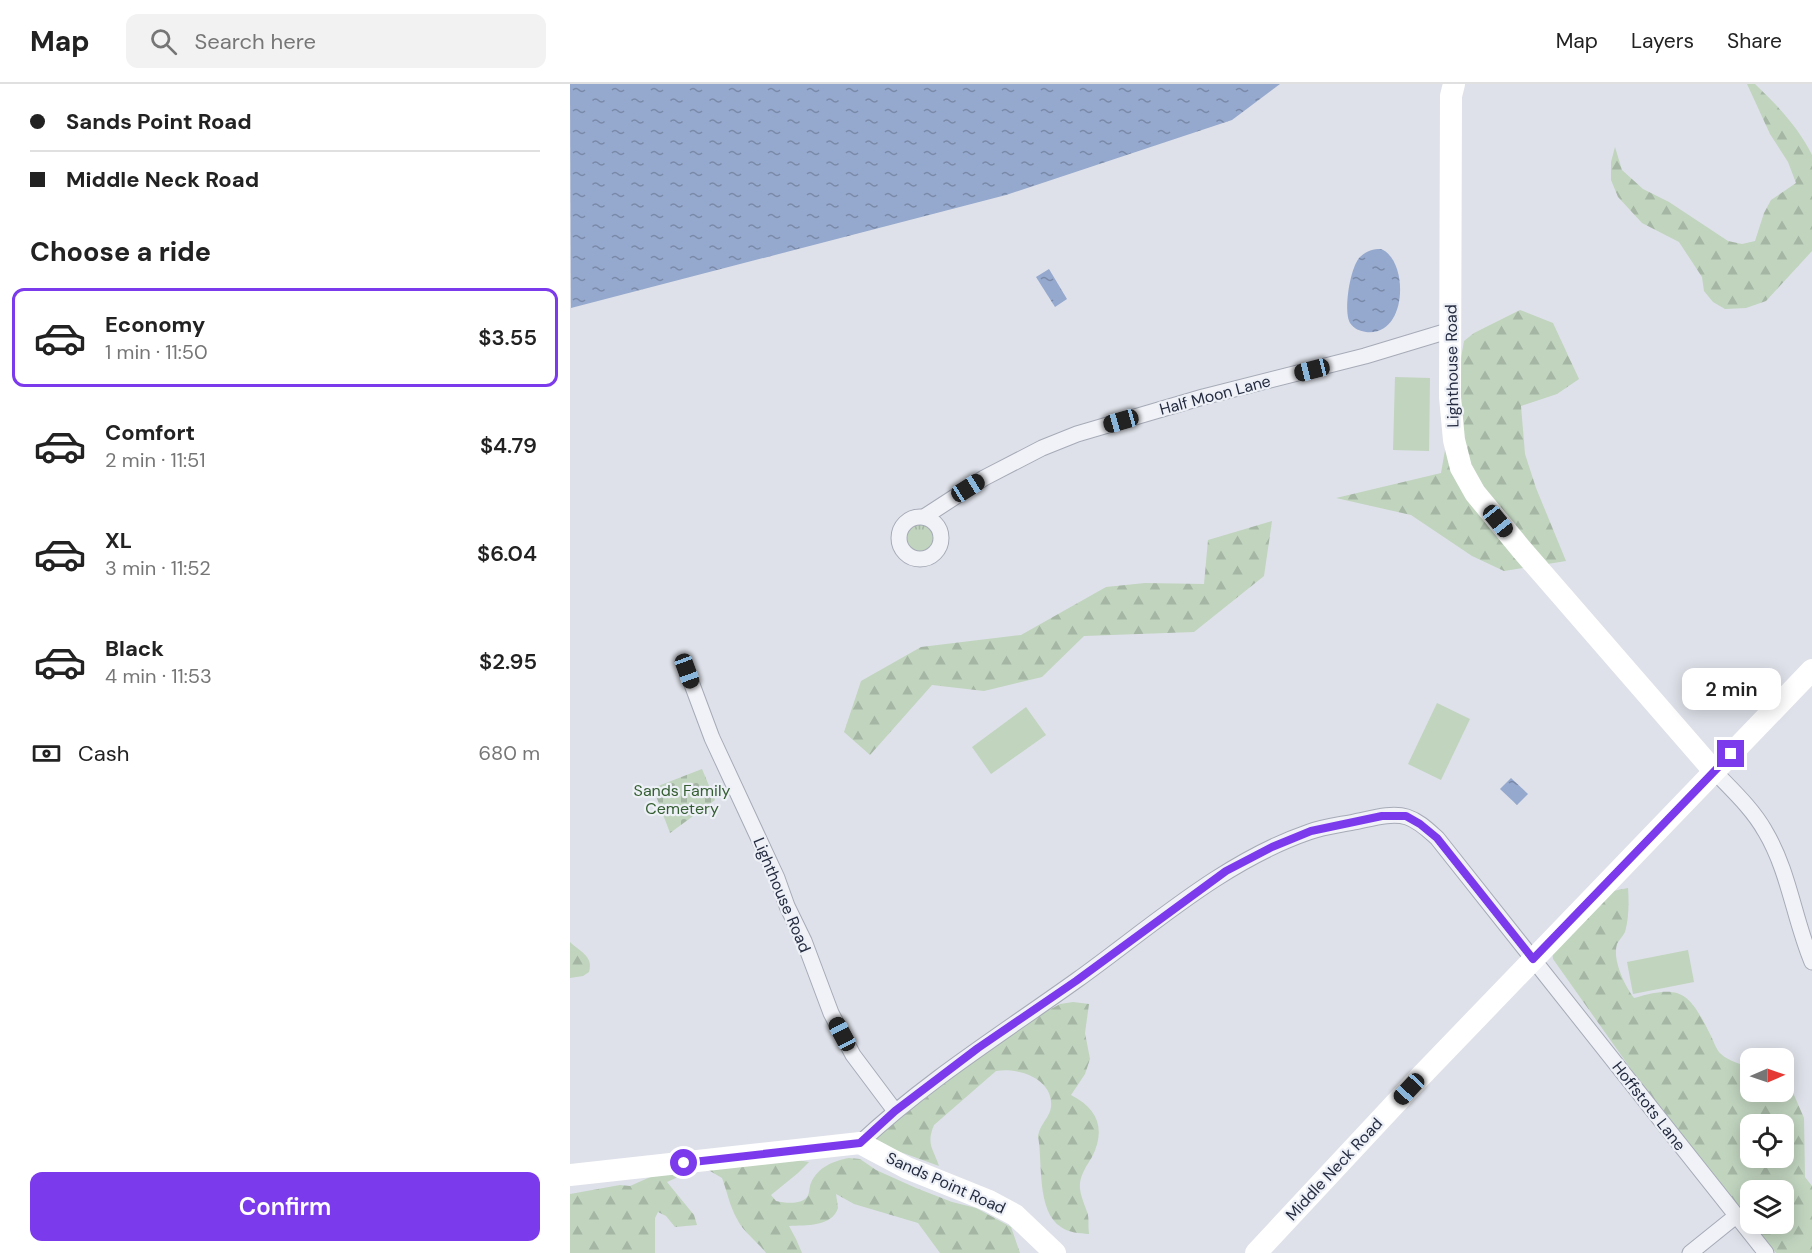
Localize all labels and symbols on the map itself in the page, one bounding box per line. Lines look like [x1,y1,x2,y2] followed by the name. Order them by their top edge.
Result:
[1440,304,1464,428] street label: Lighthouse Road
[1292,357,1332,383] car
[1157,370,1273,420] street label: Half Moon Lane
[1101,407,1141,435] car
[948,471,988,505] car
[1480,501,1516,541] car
[672,651,702,691] car
[1682,667,1780,709] callout: 2 min
[1717,740,1744,767] route end
[634,780,730,819] park label: Sands Family Cemetery
[748,834,816,956] street label: Lighthouse Road
[826,1014,858,1054] car
[1740,1048,1794,1102] north arrow
[1608,1057,1690,1155] street label: Hoffstots Lane
[1390,1070,1428,1108] car
[1281,1113,1387,1225] street label: Middle Neck Road
[883,1147,1009,1219] street label: Sands Point Road
[670,1149,697,1176] route start

